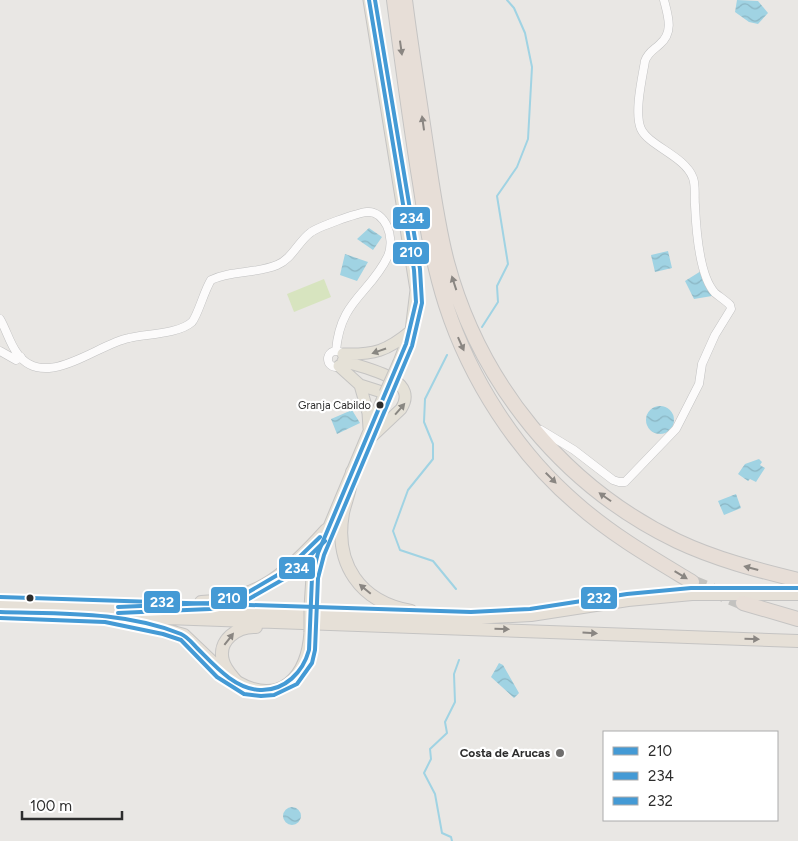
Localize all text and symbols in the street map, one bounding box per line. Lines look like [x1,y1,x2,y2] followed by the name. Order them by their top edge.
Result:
[397,41,405,57] one-way arrow
[419,115,427,131] one-way arrow
[392,206,431,230] line badge: 234
[400,210,425,227] text: 234
[392,241,430,265] line badge: 210
[399,244,423,261] text: 210
[449,275,457,290] one-way arrow
[458,337,466,351] one-way arrow
[372,348,387,355] one-way arrow
[298,399,371,412] place label: Granja Cabildo
[375,400,385,410] marker: Granja Cabildo
[394,403,405,416] one-way arrow
[545,472,557,484] one-way arrow
[598,492,612,502] one-way arrow
[278,556,316,580] line badge: 234
[285,560,310,577] text: 234
[743,563,758,571] one-way arrow
[674,570,687,579] one-way arrow
[359,584,372,595] one-way arrow
[210,586,248,610] line badge: 210
[580,586,618,610] line badge: 232
[143,590,181,614] line badge: 232
[217,590,241,607] text: 210
[587,590,611,607] text: 232
[25,593,35,603] unlabelled marker
[150,594,174,611] text: 232
[495,625,511,633] one-way arrow
[582,629,598,637] one-way arrow
[224,632,235,645] one-way arrow
[744,636,760,644] one-way arrow
[603,731,778,821] legend
[648,742,672,760] text: 210
[460,746,550,760] place label: Costa de Arucas
[554,747,566,759] marker: Costa de Arucas
[648,767,674,785] text: 234
[22,788,122,820] scale bar
[648,792,673,810] text: 232
[30,797,72,815] text: 100 m

